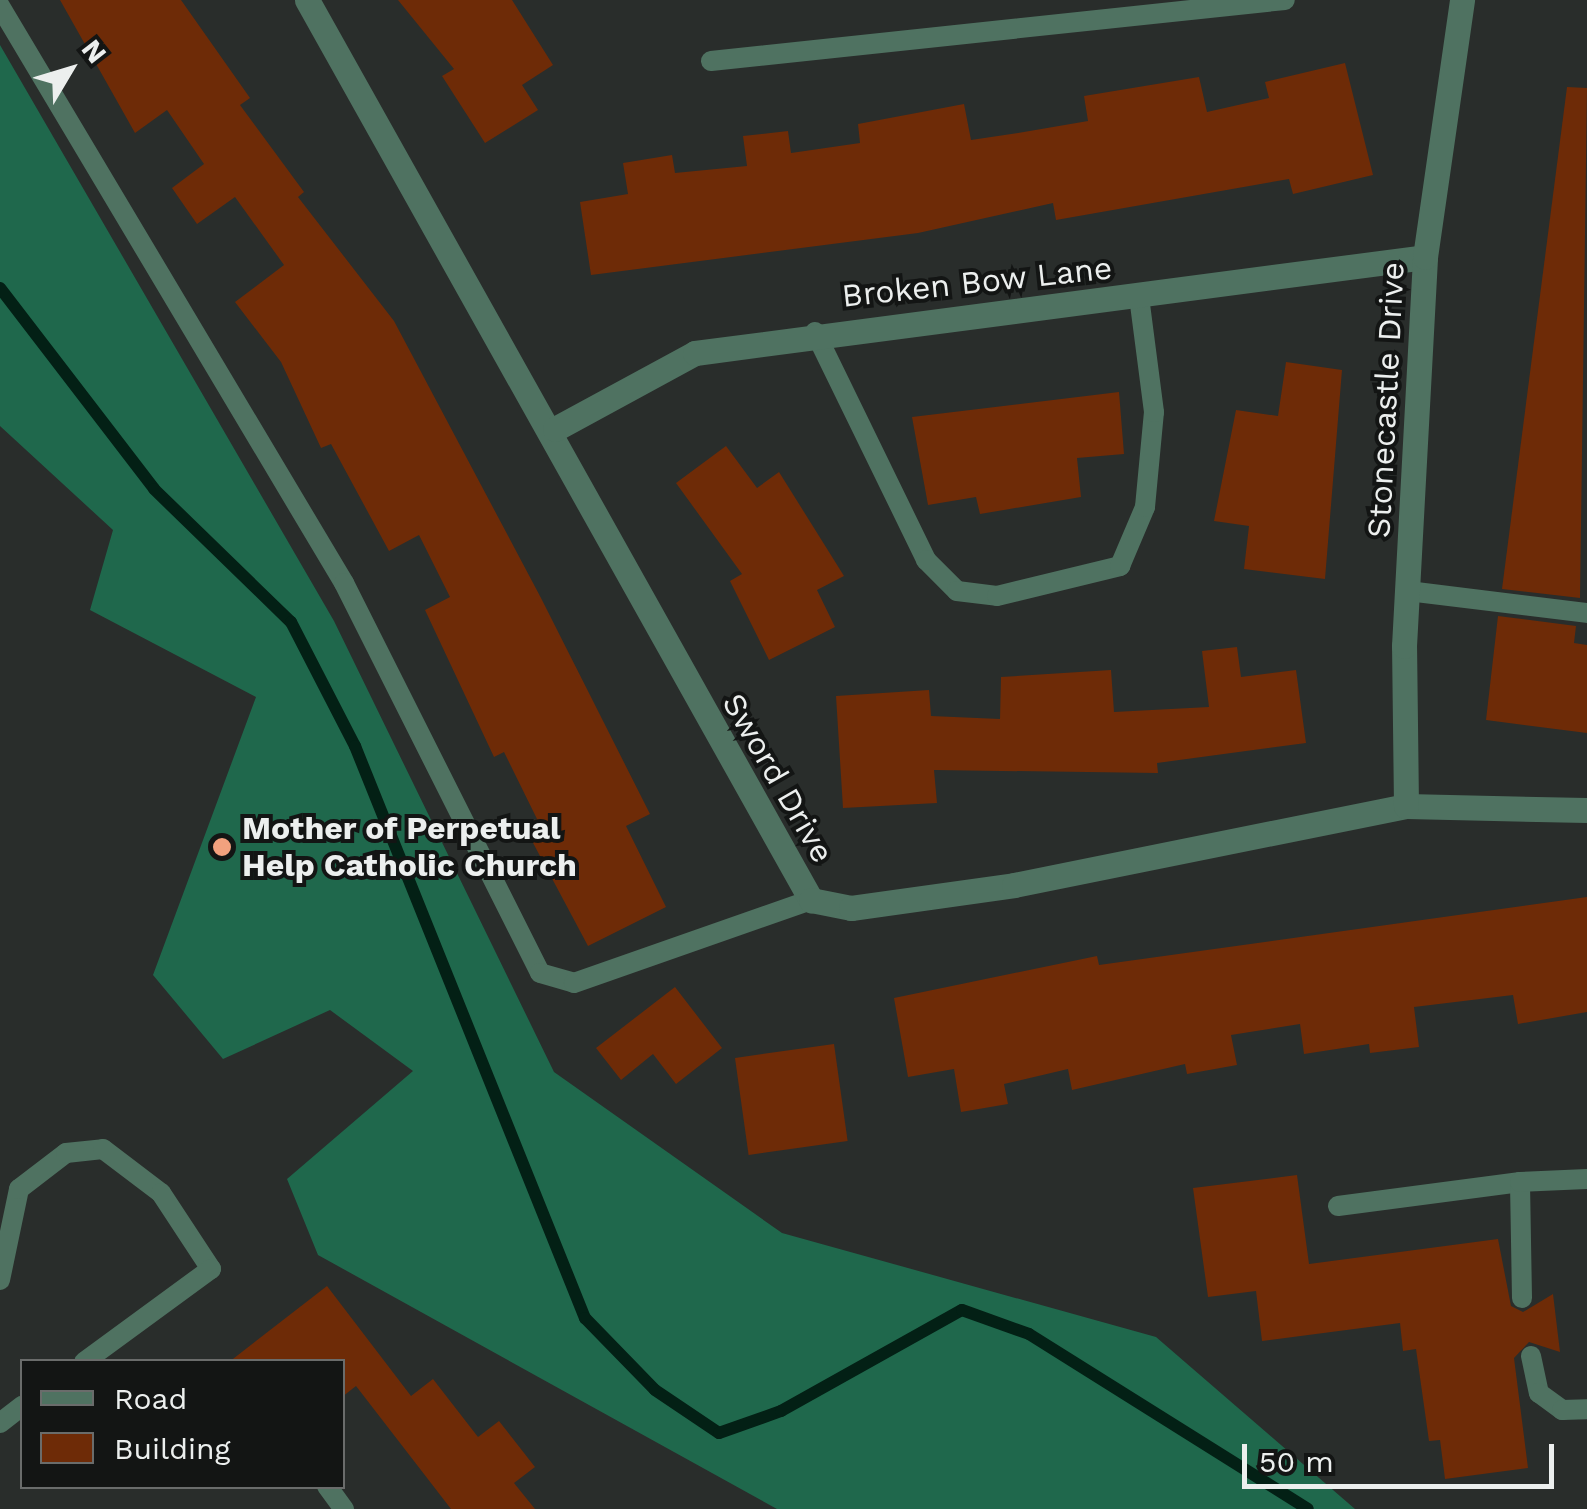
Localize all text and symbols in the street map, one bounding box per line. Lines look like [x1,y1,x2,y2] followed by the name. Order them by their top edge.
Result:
[20,20,120,120] north arrow
[75,33,113,70] text: N
[840,249,1114,315] street label: Broken Bow Lane
[1360,261,1412,539] street label: Stonecastle Drive
[714,687,842,869] street label: Sword Drive
[242,810,577,885] place label: Mother of Perpetual Help Catholic Church
[211,836,233,858] marker: Mother of Perpetual Help Catholic Church
[20,1359,345,1489] legend
[114,1381,187,1416] text: Road
[1247,1424,1560,1486] scale bar
[114,1431,231,1466] text: Building
[1259,1444,1334,1479] text: 50 m

